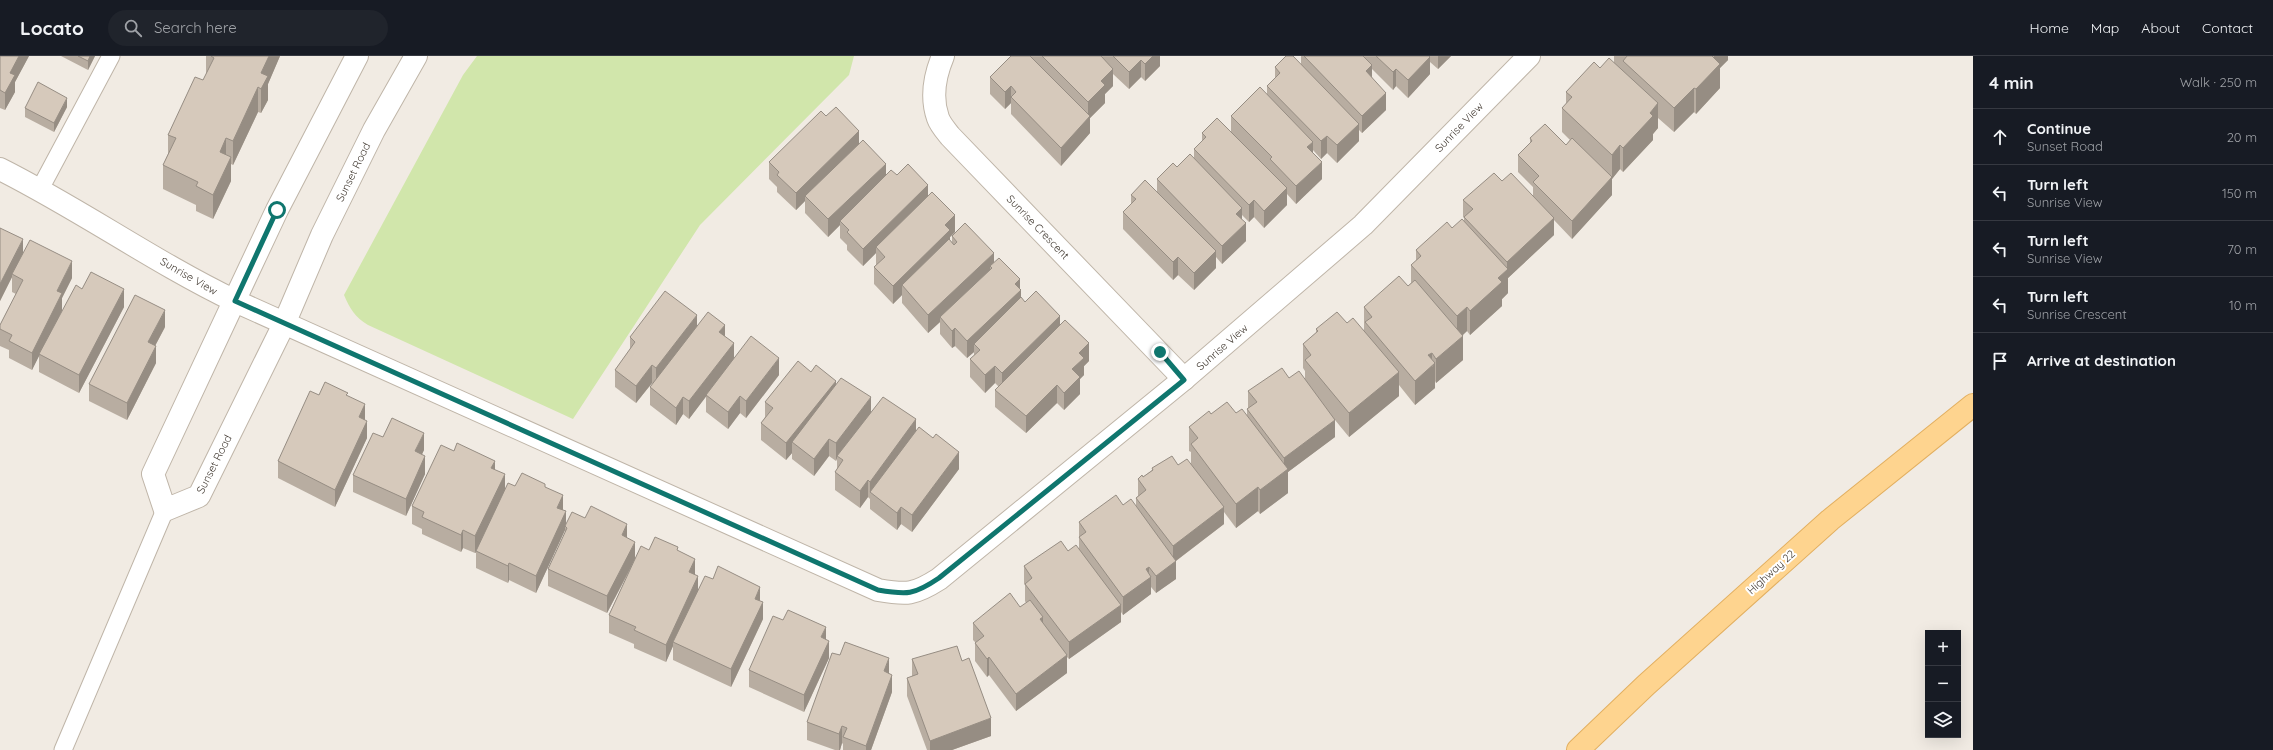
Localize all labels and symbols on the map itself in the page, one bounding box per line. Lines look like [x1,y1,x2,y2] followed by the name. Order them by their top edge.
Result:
[1432,99,1486,155] street label: Sunrise View
[333,140,373,204] street label: Sunset Road
[1004,192,1073,262] street label: Sunrise Crescent
[268,201,286,219] route start
[158,254,220,298] street label: Sunrise View
[1193,321,1251,373] street label: Sunrise View
[1151,343,1169,361] route end
[193,432,235,496] street label: Sunset Road
[1744,547,1798,597] street label: Highway 22

